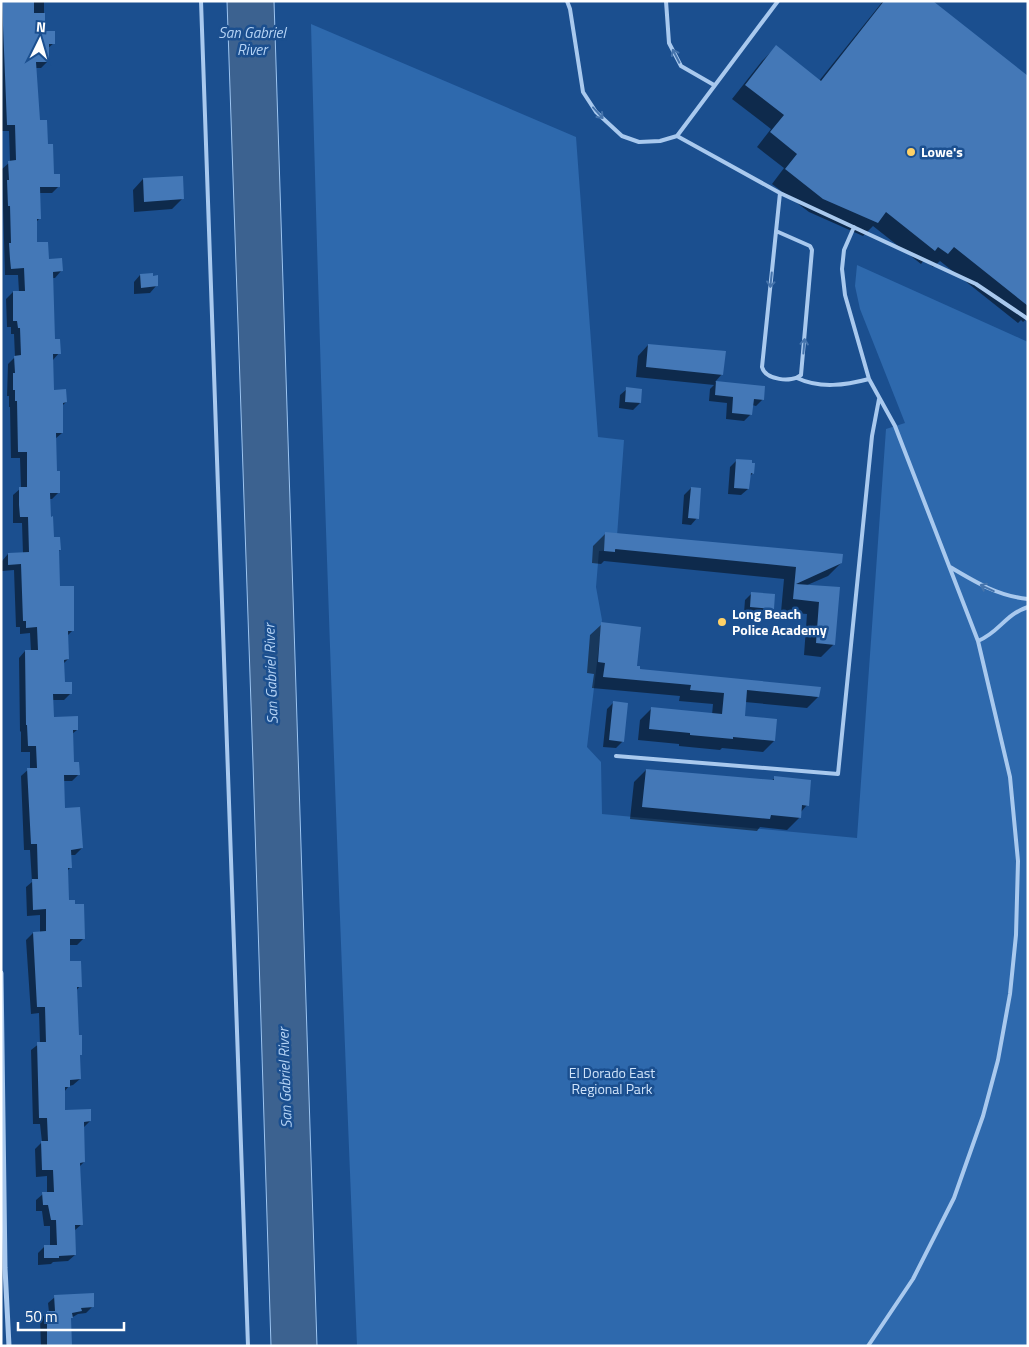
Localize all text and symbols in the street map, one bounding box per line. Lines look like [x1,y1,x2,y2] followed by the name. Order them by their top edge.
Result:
[15,15,65,65] north arrow
[35,16,47,37] text: N
[218,21,287,61] water label: San Gabriel River
[671,49,680,64] one-way arrow
[592,107,604,120] one-way arrow
[921,141,963,162] place label: Lowe's
[905,146,917,158] marker: Lowe's
[766,272,776,288] one-way arrow
[799,338,808,354] one-way arrow
[980,583,995,592] one-way arrow
[732,603,827,640] place label: Long Beach Police Academy
[716,616,728,628] marker: Long Beach Police Academy
[257,621,284,725] water label: San Gabriel River
[271,1025,298,1129] water label: San Gabriel River
[569,1062,655,1099] park label: El Dorado East Regional Park
[18,1300,124,1332] scale bar
[25,1305,58,1328] text: 50 m

